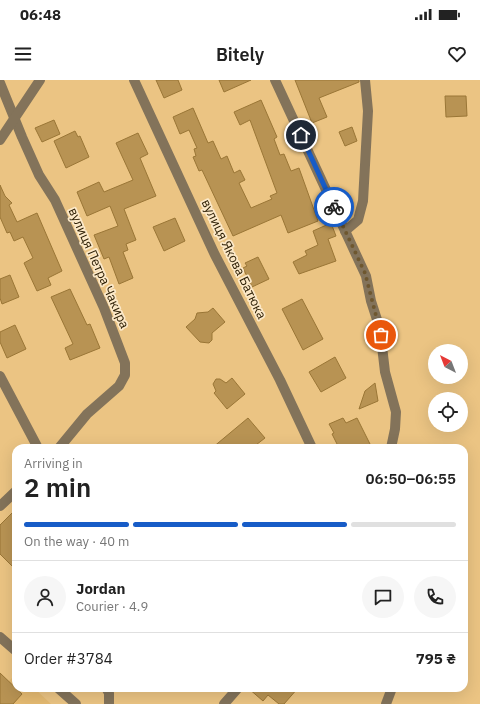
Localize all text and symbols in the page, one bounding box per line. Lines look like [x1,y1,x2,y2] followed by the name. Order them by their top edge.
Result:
[20,5,61,24] text: 06:48
[12,43,34,65] icon: menu
[216,43,264,66] text: Bitely
[446,43,468,65] icon: heart
[284,118,318,152] pin
[290,124,312,146] icon: home
[314,187,354,227] courier
[198,196,270,322] street label: вулиця Якова Батюка
[323,196,345,218] icon: bike
[65,205,133,331] street label: вулиця Петра Чакира
[364,318,398,352] pin
[370,324,392,346] icon: bag
[428,344,468,384] north arrow
[428,344,468,432] map controls
[428,392,468,432] button: locate
[24,455,83,472] text: Arriving in
[366,469,456,488] text: 06:50–06:55
[24,470,91,504] text: 2 min
[24,533,129,550] text: On the way · 40 m
[24,576,66,618] button: person
[362,576,404,618] button: chat
[414,576,456,618] button: phone
[76,579,125,598] text: Jordan
[76,598,148,615] text: Courier · 4.9
[24,649,113,668] text: Order #3784
[416,649,456,668] text: 795 ₴

